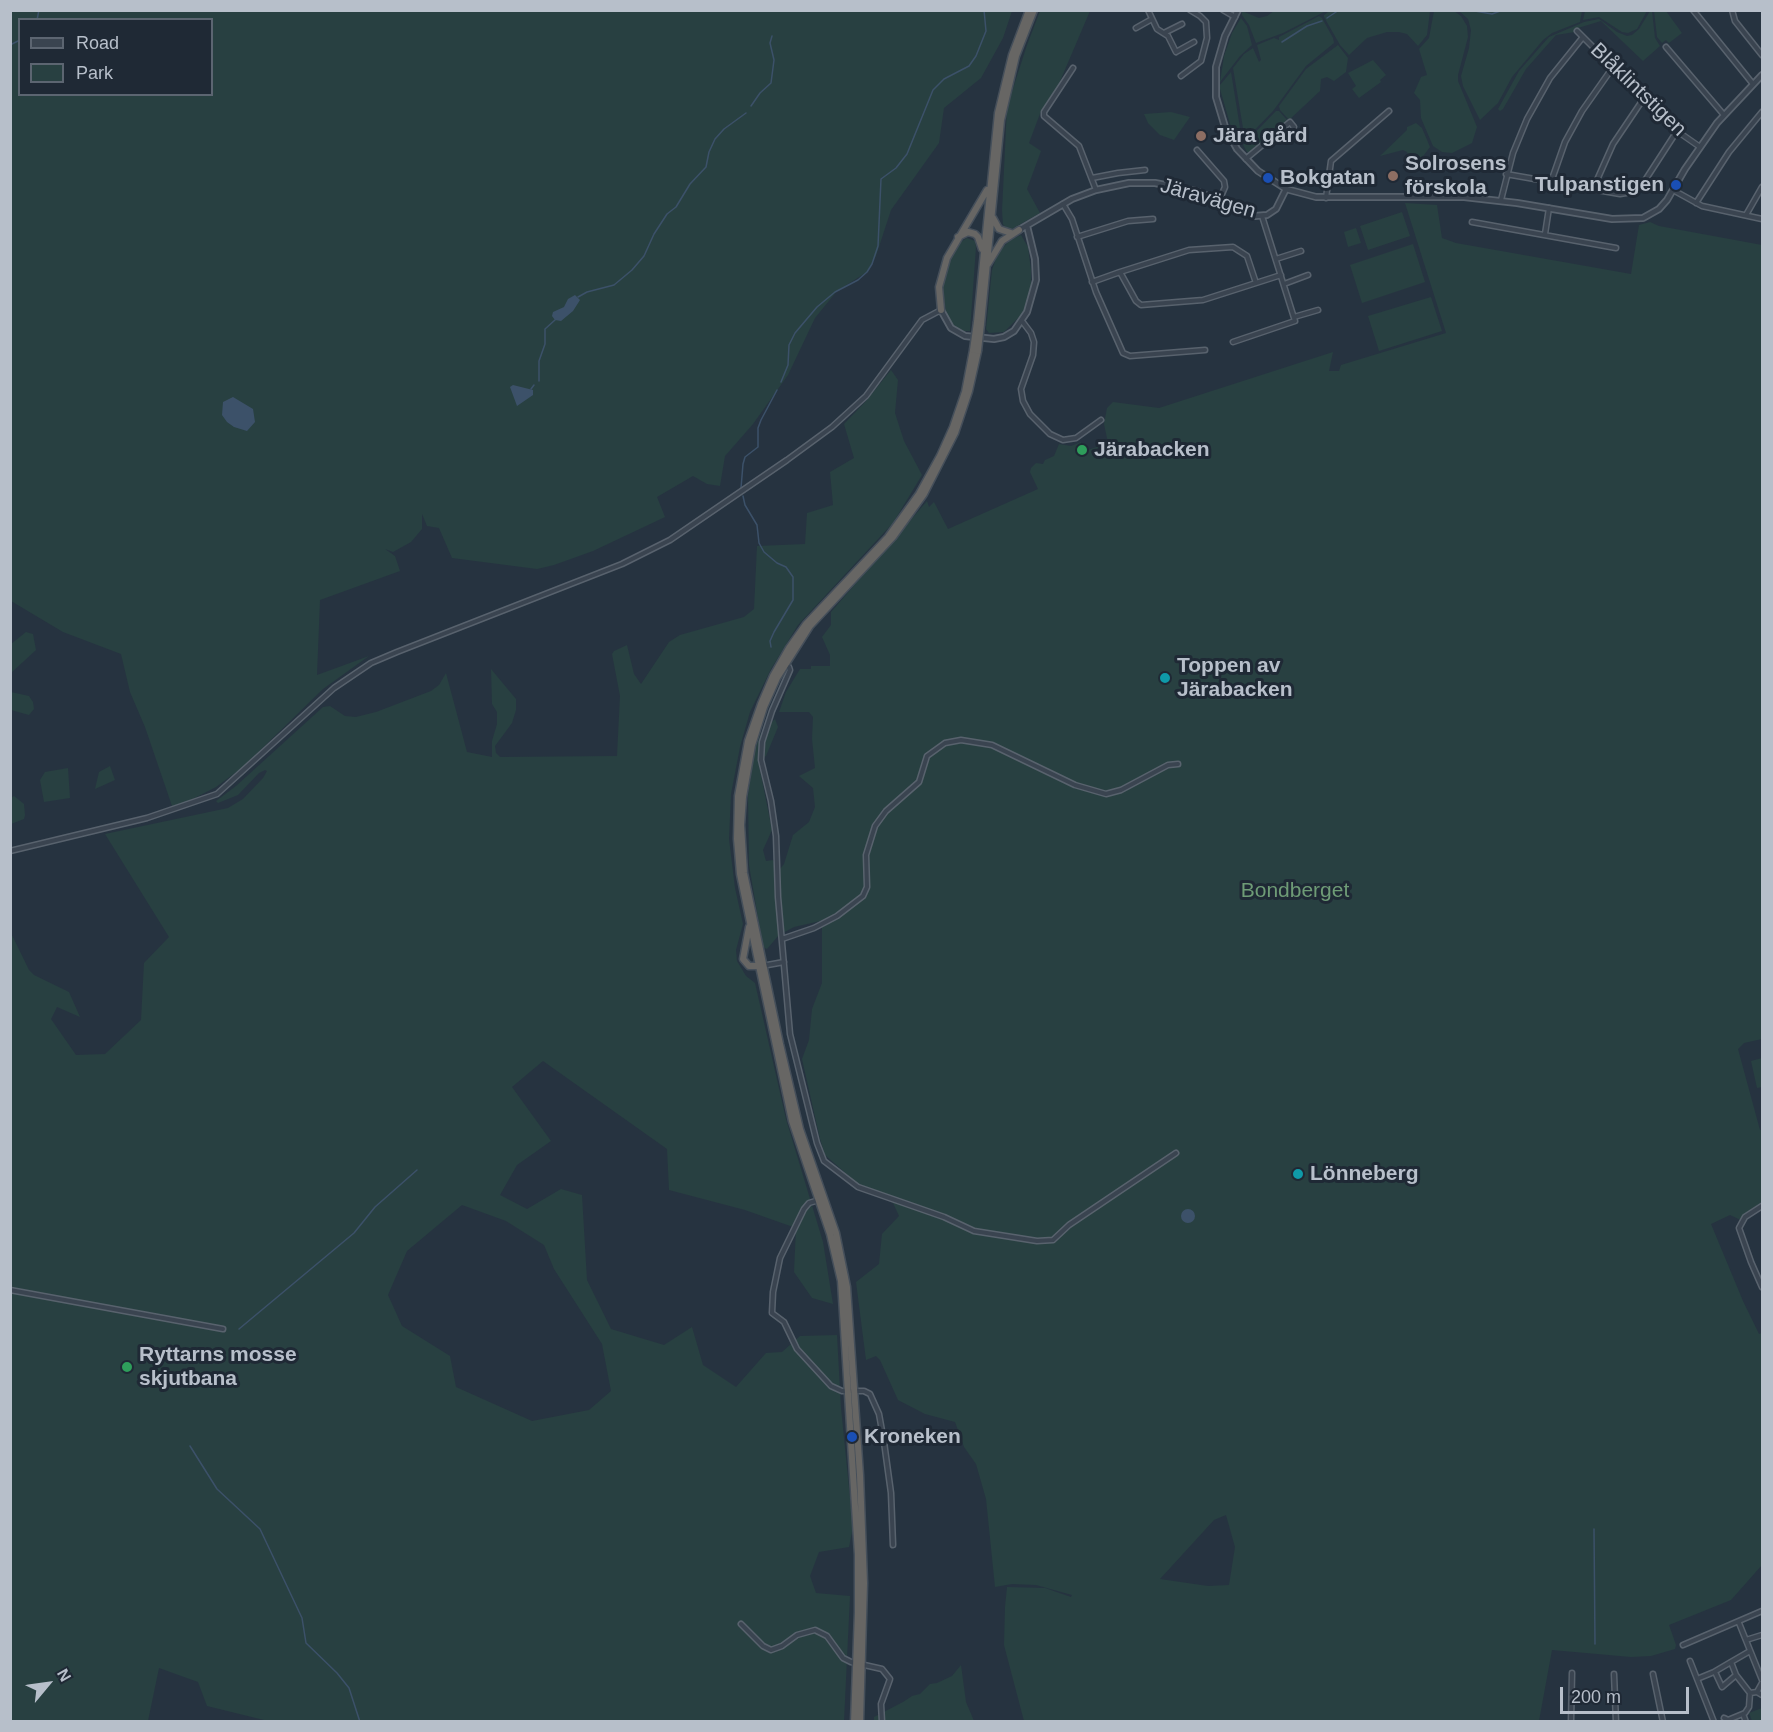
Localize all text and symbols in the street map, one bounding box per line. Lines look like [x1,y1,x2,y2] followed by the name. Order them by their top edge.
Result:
[18,18,213,96] legend
[76,33,119,53] text: Road
[1585,38,1691,142] street label: Blåklintstigen
[76,63,113,83] text: Park
[1213,123,1308,149] place label: Jära gård
[1194,129,1208,143] marker: Jära gård
[1405,151,1507,201] place label: Solrosens förskola
[1280,165,1376,191] place label: Bokgatan
[1386,169,1400,183] marker: Solrosens förskola
[1261,171,1275,185] marker: Bokgatan
[1535,172,1664,198] place label: Tulpanstigen
[1157,173,1259,225] street label: Järavägen
[1669,178,1683,192] marker: Tulpanstigen
[1094,437,1210,463] place label: Järabacken
[1075,443,1089,457] marker: Järabacken
[1177,653,1293,703] place label: Toppen av Järabacken
[1158,671,1172,685] marker: Toppen av Järabacken
[1241,878,1349,904] park label: Bondberget
[1310,1161,1418,1187] place label: Lönneberg
[1291,1167,1305,1181] marker: Lönneberg
[139,1342,297,1392] place label: Ryttarns mosse skjutbana
[120,1360,134,1374] marker: Ryttarns mosse skjutbana
[864,1424,961,1450] place label: Kroneken
[845,1430,859,1444] marker: Kroneken
[18,1654,78,1714] north arrow
[54,1666,74,1684] text: N
[1563,1675,1692,1713] scale bar
[1571,1687,1621,1707] text: 200 m

